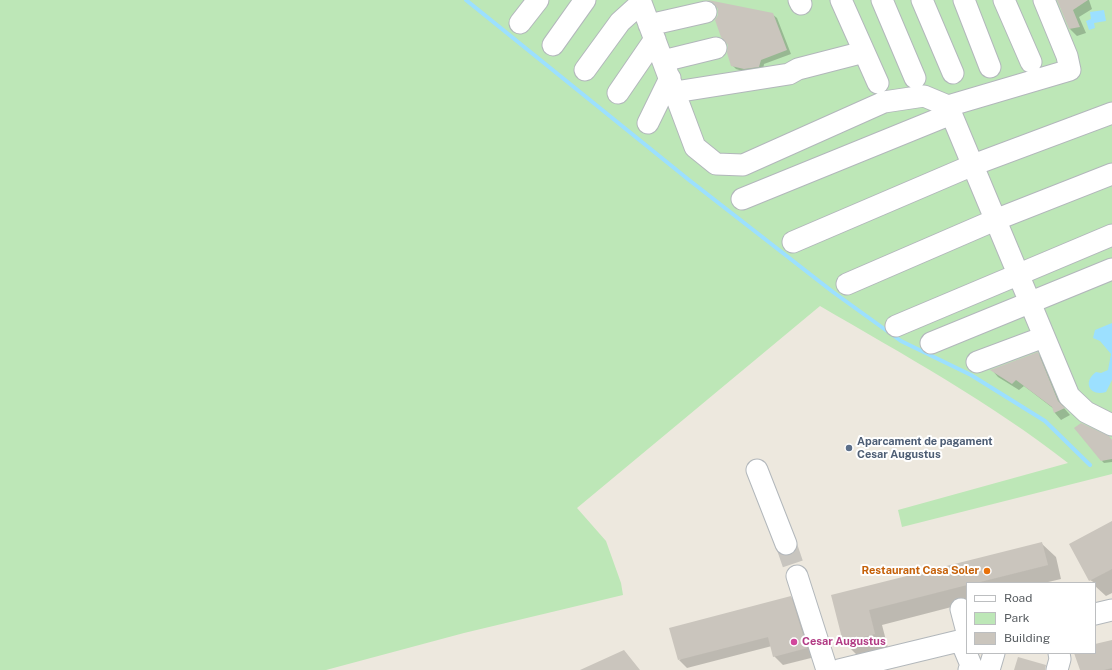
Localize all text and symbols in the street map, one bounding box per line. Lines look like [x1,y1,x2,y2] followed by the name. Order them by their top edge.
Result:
[857,435,993,461] place label: Aparcament de pagament Cesar Augustus
[844,443,854,453] marker: Aparcament de pagament Cesar Augustus
[862,564,979,578] place label: Restaurant Casa Soler
[982,566,992,576] marker: Restaurant Casa Soler
[966,582,1096,654] legend
[1004,591,1032,605] text: Road
[1004,611,1030,625] text: Park
[1004,631,1050,645] text: Building
[802,635,886,649] place label: Cesar Augustus
[789,637,799,647] marker: Cesar Augustus

